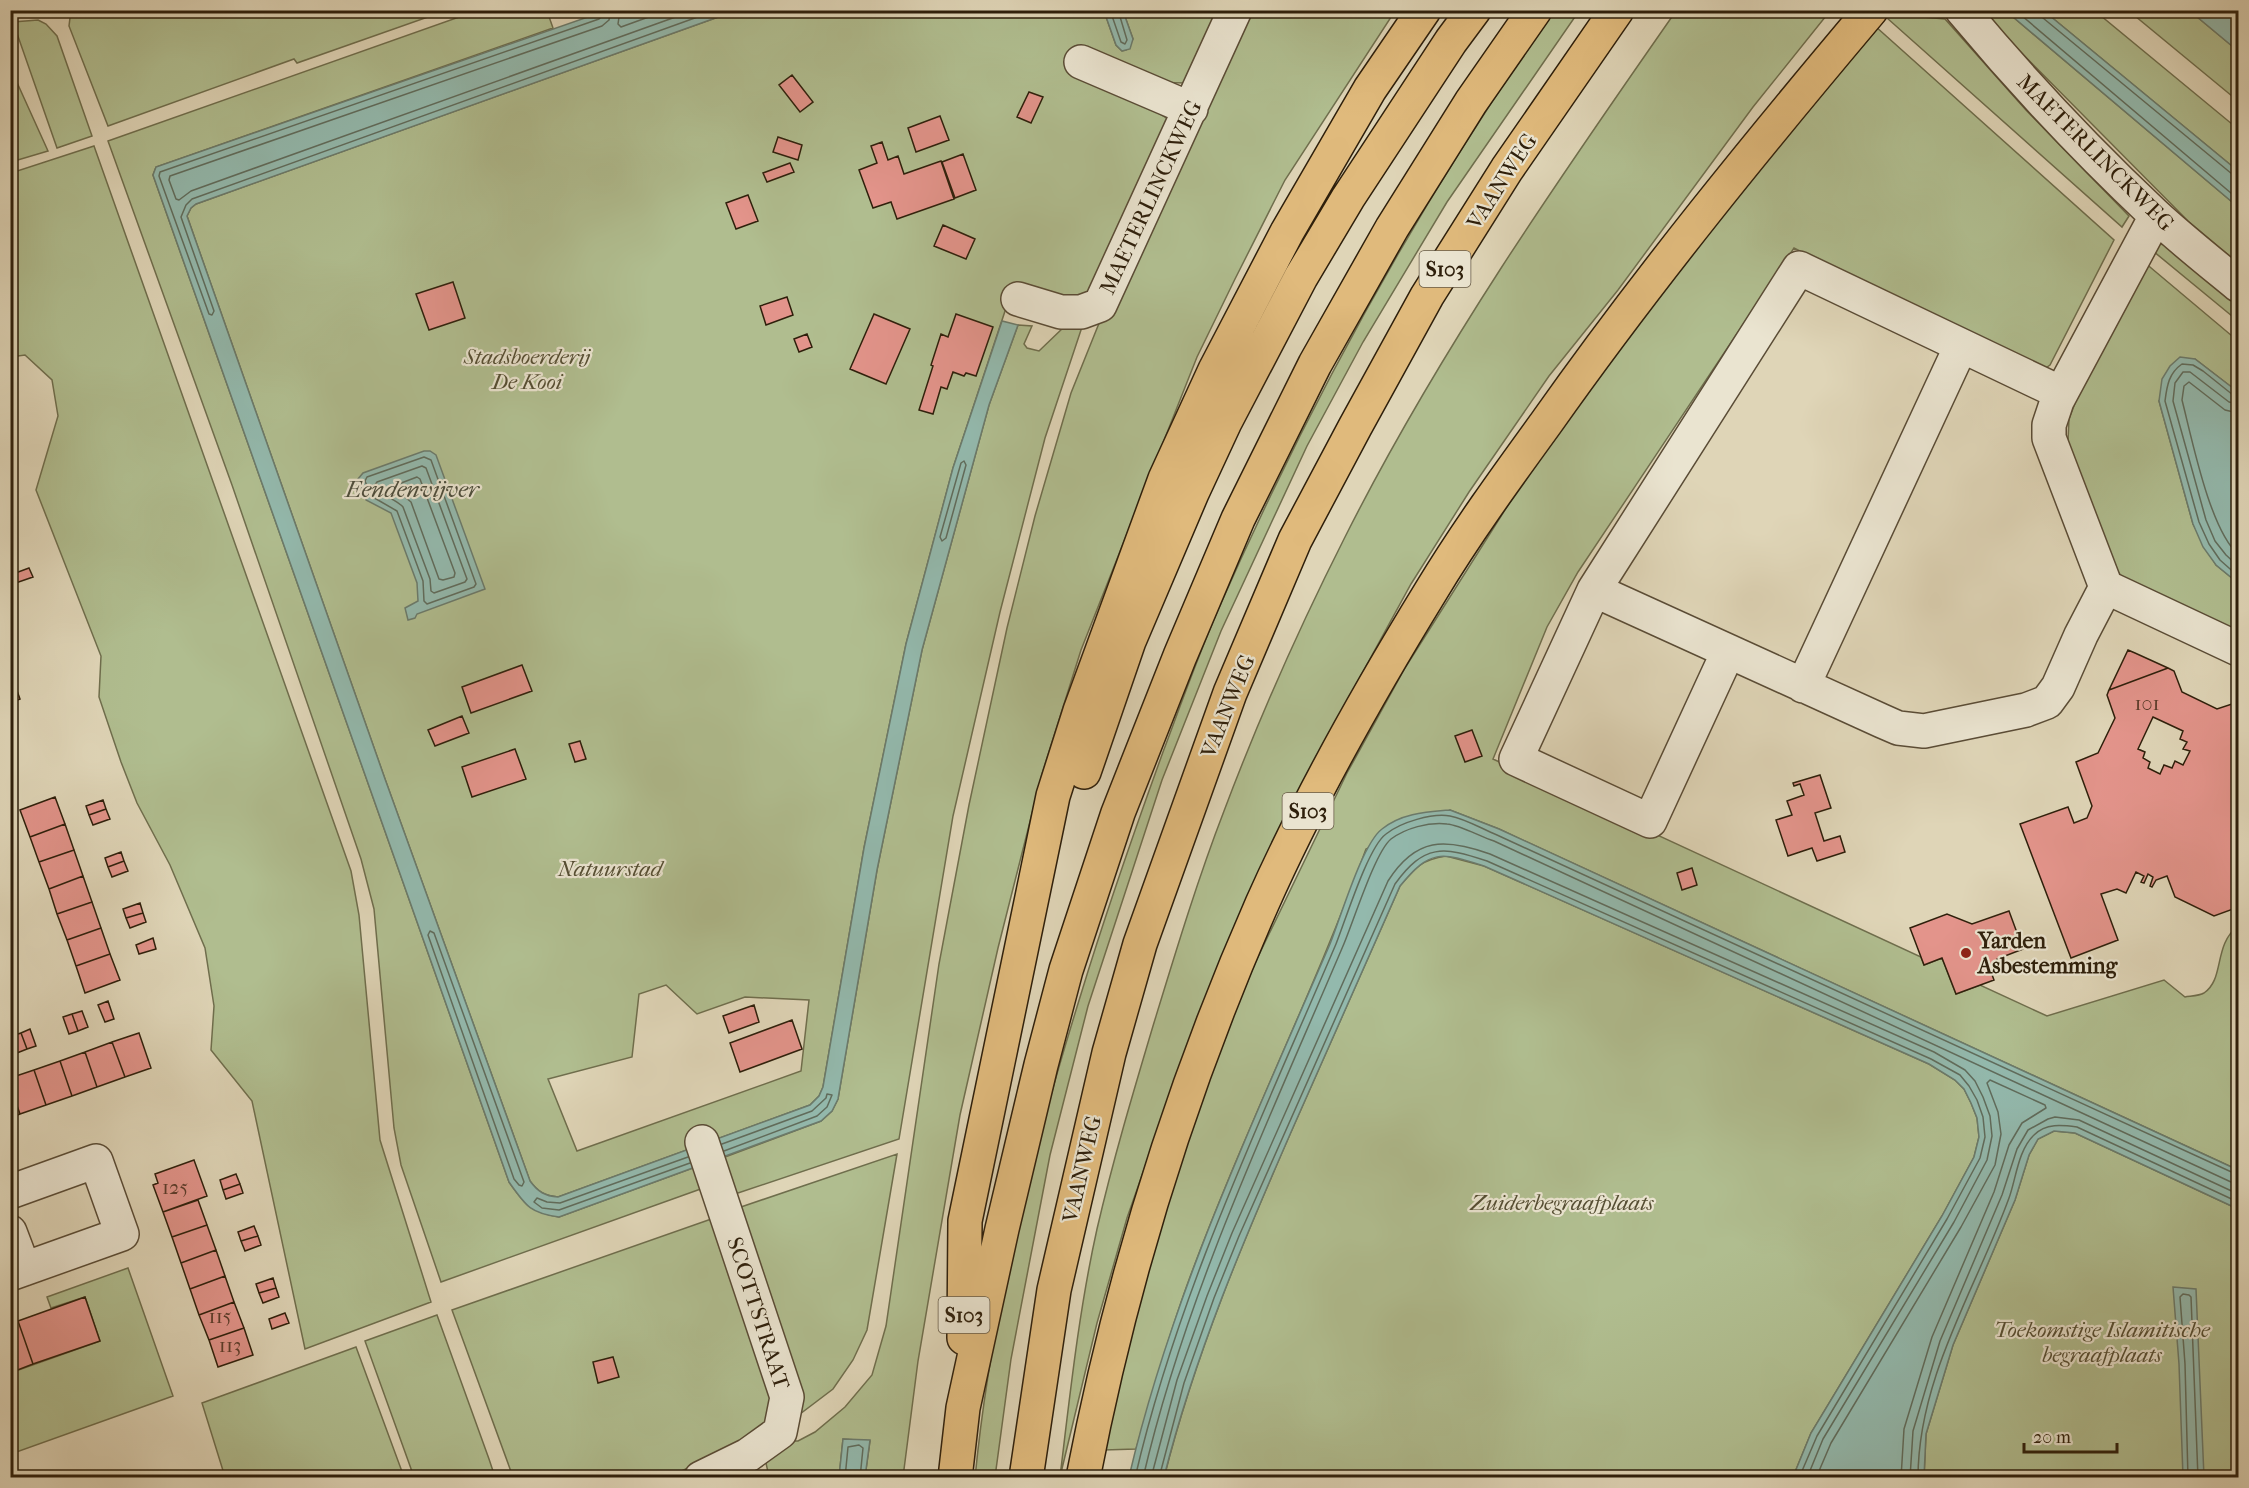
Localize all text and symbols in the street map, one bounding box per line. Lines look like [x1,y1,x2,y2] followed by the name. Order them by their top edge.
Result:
[2011,69,2179,237] street label: MAETERLINCKWEG
[1094,96,1207,299] street label: MAETERLINCKWEG
[1461,129,1542,235] street label: VAANWEG
[1420,251,1470,287] road number: S103
[463,344,592,395] park label: Stadsboerderij De Kooi
[343,475,481,503] water label: Eendenvijver
[1195,651,1260,763] street label: VAANWEG
[2134,692,2160,715] house number: 101
[1282,793,1334,829] road number: S103
[557,856,665,882] park label: Natuurstad
[1976,928,2118,979] place label: Yarden Asbestemming
[1959,946,1973,960] marker: Yarden Asbestemming
[1057,1113,1107,1226] street label: VAANWEG
[162,1176,188,1199] house number: 125
[1468,1190,1655,1216] park label: Zuiderbegraafplaats
[721,1234,795,1394] street label: SCOTTSTRAAT
[938,1297,990,1333] road number: S103
[209,1305,231,1328] house number: 115
[1994,1317,2211,1368] park label: Toekomstige Islamitische begraafplaats
[219,1334,241,1357] house number: 113
[2024,1416,2117,1454] scale bar
[2033,1427,2071,1448] text: 20 m

